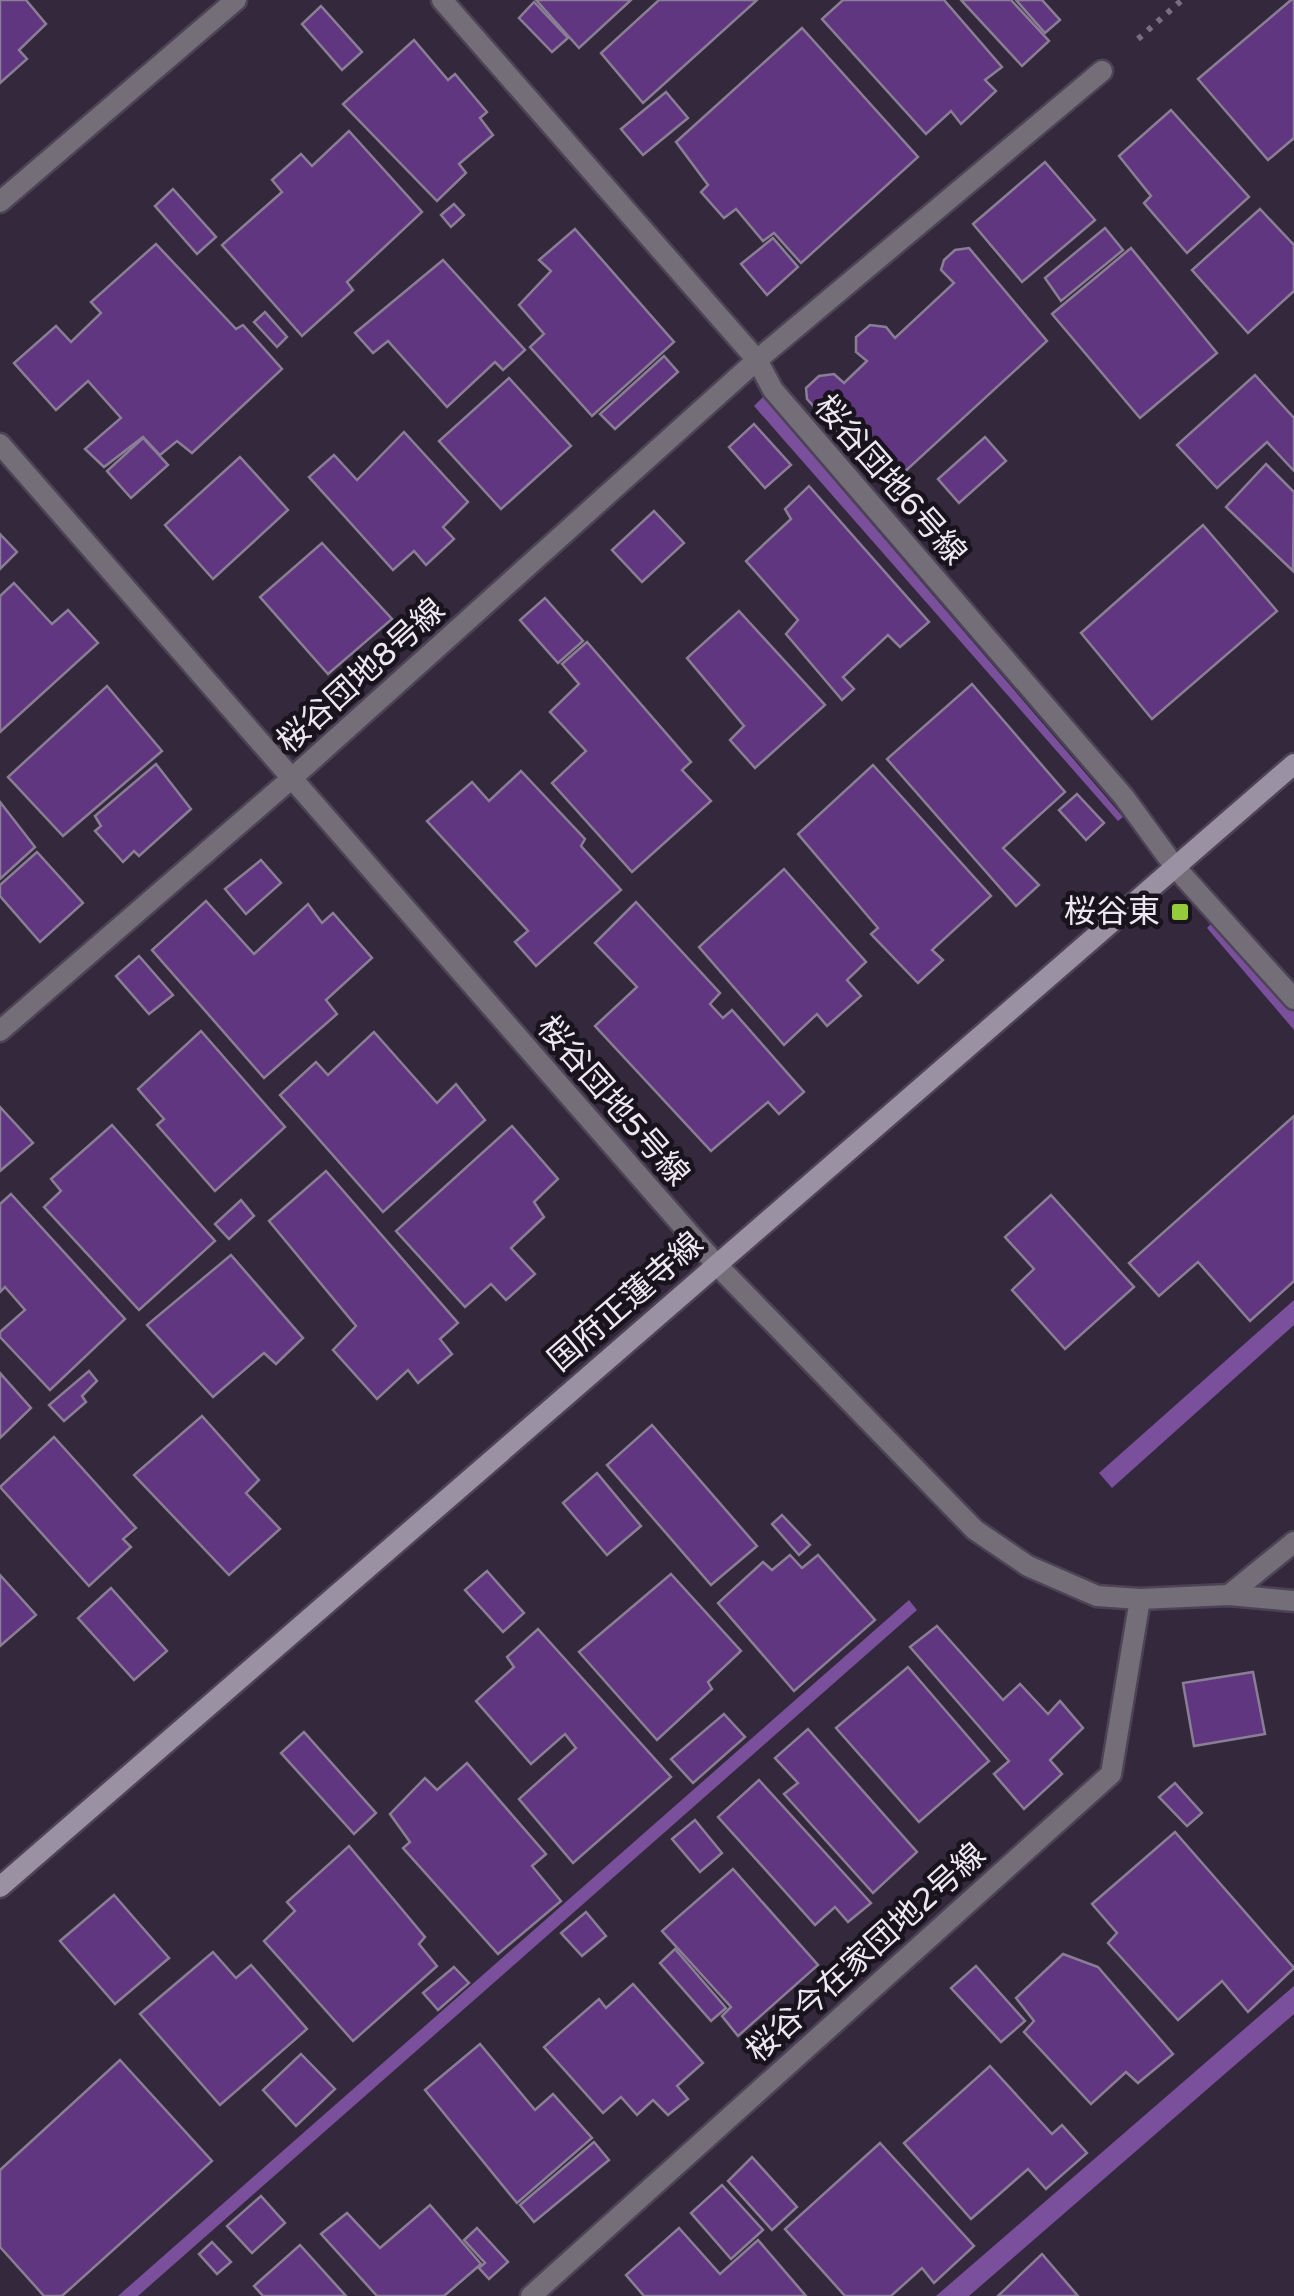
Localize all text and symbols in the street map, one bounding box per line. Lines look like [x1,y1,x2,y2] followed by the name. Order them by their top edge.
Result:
[806,387,974,573] street label: 桜谷団地6号線
[269,591,453,761] street label: 桜谷団地8号線
[1064,893,1160,931] place label: 桜谷東
[1169,901,1191,923] marker: 桜谷東
[529,1008,697,1194] street label: 桜谷団地5号線
[541,1225,711,1379] street label: 国府正蓮寺線
[739,1836,993,2070] street label: 桜谷今在家団地2号線

